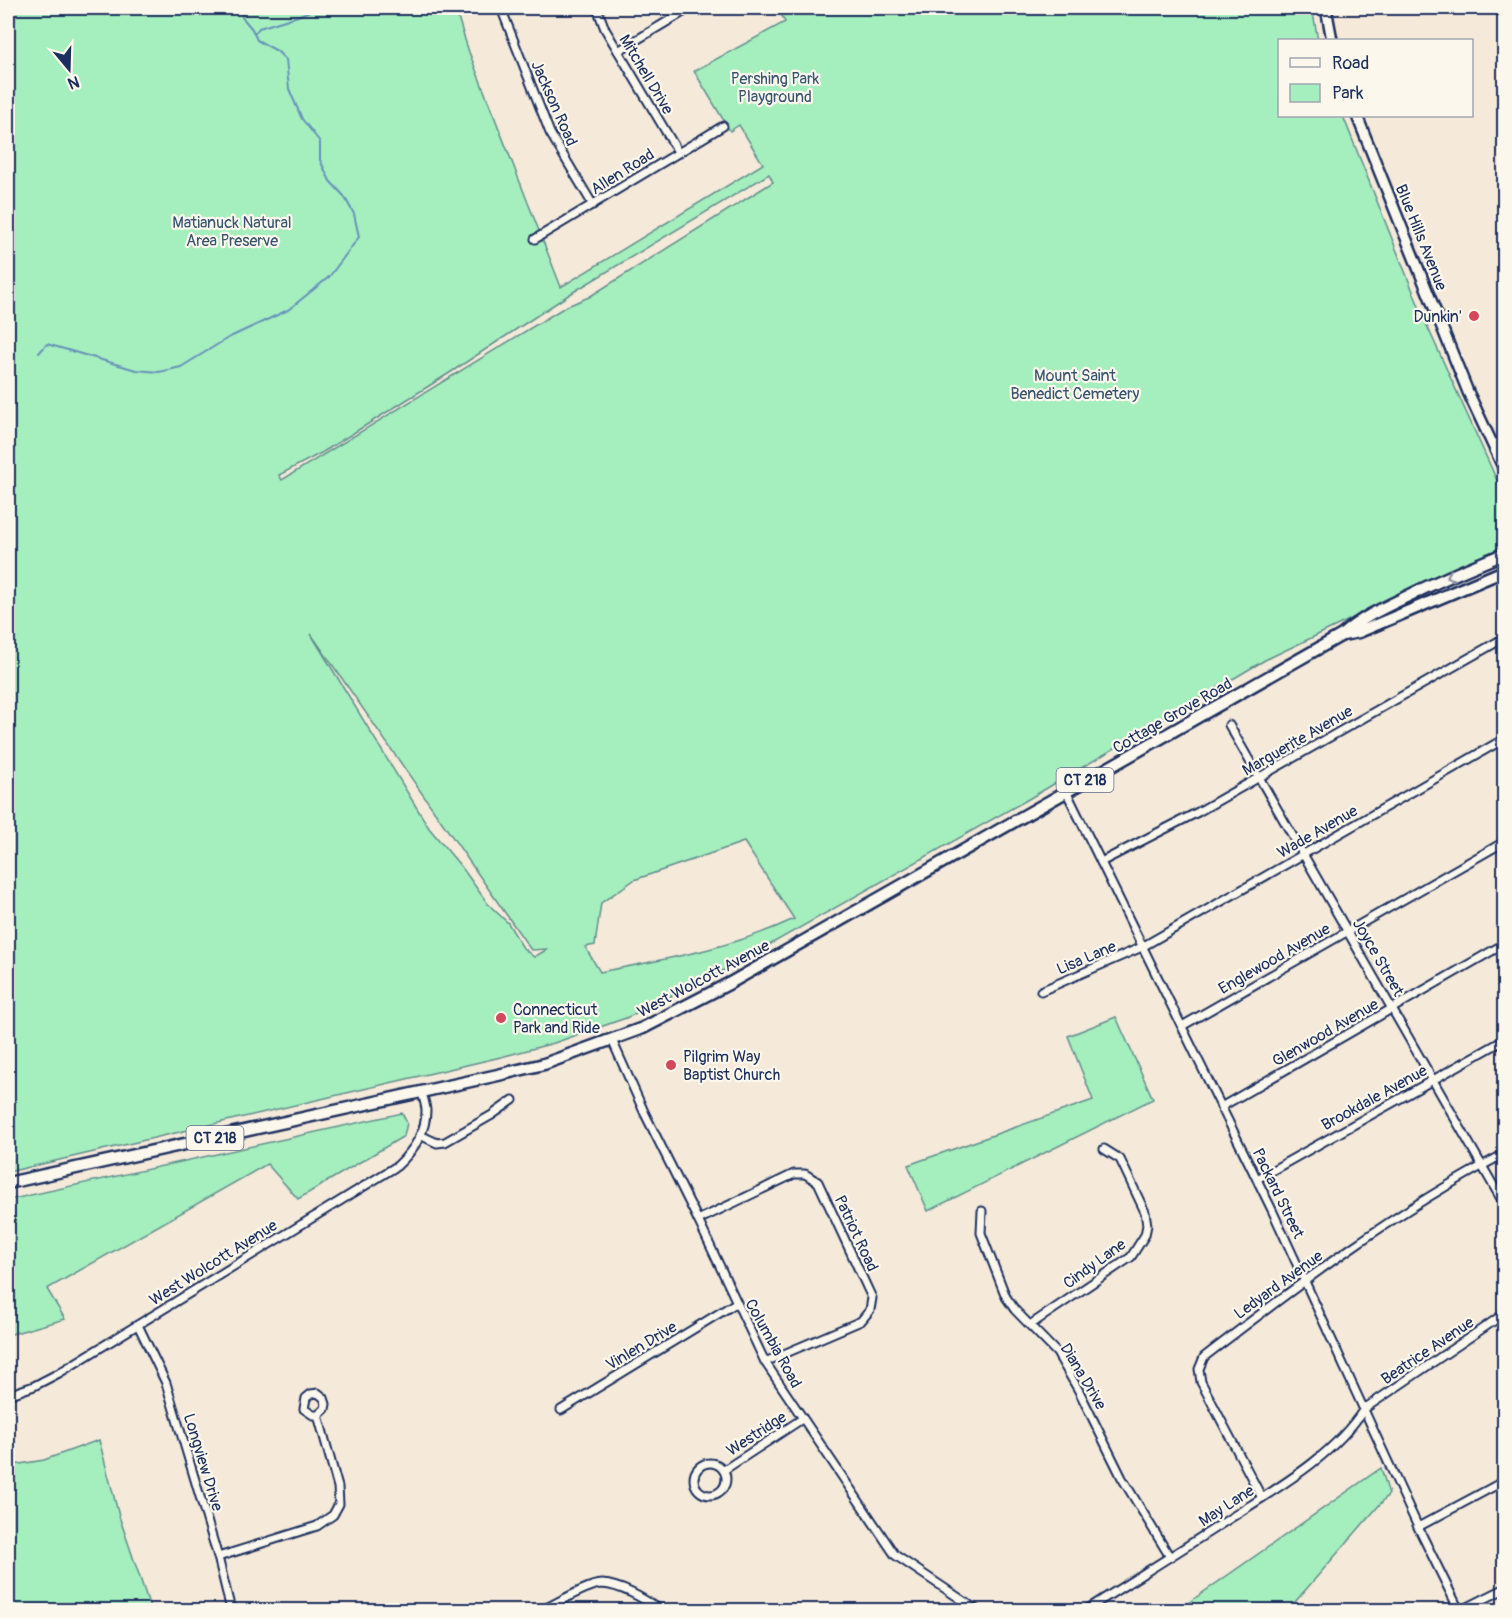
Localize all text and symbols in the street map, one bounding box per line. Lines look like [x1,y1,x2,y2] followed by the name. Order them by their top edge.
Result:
[614,31,678,118] street label: Mitchell Drive
[39,39,99,99] north arrow
[1278,39,1473,117] legend
[1332,52,1369,75] text: Road
[526,58,582,149] street label: Jackson Road
[731,69,820,107] park label: Pershing Park Playground
[65,71,82,94] text: N
[1332,82,1364,105] text: Park
[587,144,658,199] street label: Allen Road
[1391,181,1451,293] street label: Blue Hills Avenue
[172,213,292,251] park label: Matianuck Natural Area Preserve
[1414,307,1462,327] place label: Dunkin'
[1467,309,1481,323] marker: Dunkin'
[1011,366,1140,404] park label: Mount Saint Benedict Cemetery
[1446,569,1457,581] one-way arrow
[1109,674,1236,758] street label: Cottage Grove Road
[1239,701,1356,781] street label: Marguerite Avenue
[1056,768,1114,792] road number: CT 218
[1274,801,1361,863] street label: Wade Avenue
[1348,915,1409,1000] street label: Joyce Street
[1215,919,1334,999] street label: Englewood Avenue
[634,936,773,1022] street label: West Wolcott Avenue
[1054,936,1119,979] street label: Lisa Lane
[1269,994,1382,1071] street label: Glenwood Avenue
[513,1000,600,1038] place label: Connecticut Park and Ride
[494,1011,508,1025] marker: Connecticut Park and Ride
[683,1047,780,1085] place label: Pilgrim Way Baptist Church
[664,1058,678,1072] marker: Pilgrim Way Baptist Church
[1318,1060,1431,1135] street label: Brookdale Avenue
[186,1126,244,1150] road number: CT 218
[1248,1145,1309,1242] street label: Packard Street
[830,1192,882,1275] street label: Patriot Road
[146,1215,281,1310] street label: West Wolcott Avenue
[1059,1234,1130,1293] street label: Cindy Lane
[1230,1246,1327,1324] street label: Ledyard Avenue
[740,1295,806,1392] street label: Columbia Road
[1377,1312,1478,1389] street label: Beatrice Avenue
[602,1317,681,1375] street label: Vinlen Drive
[1056,1340,1111,1413] street label: Diana Drive
[723,1407,790,1461] street label: Westridge
[179,1411,227,1514] street label: Longview Drive
[1195,1480,1258,1531] street label: May Lane

